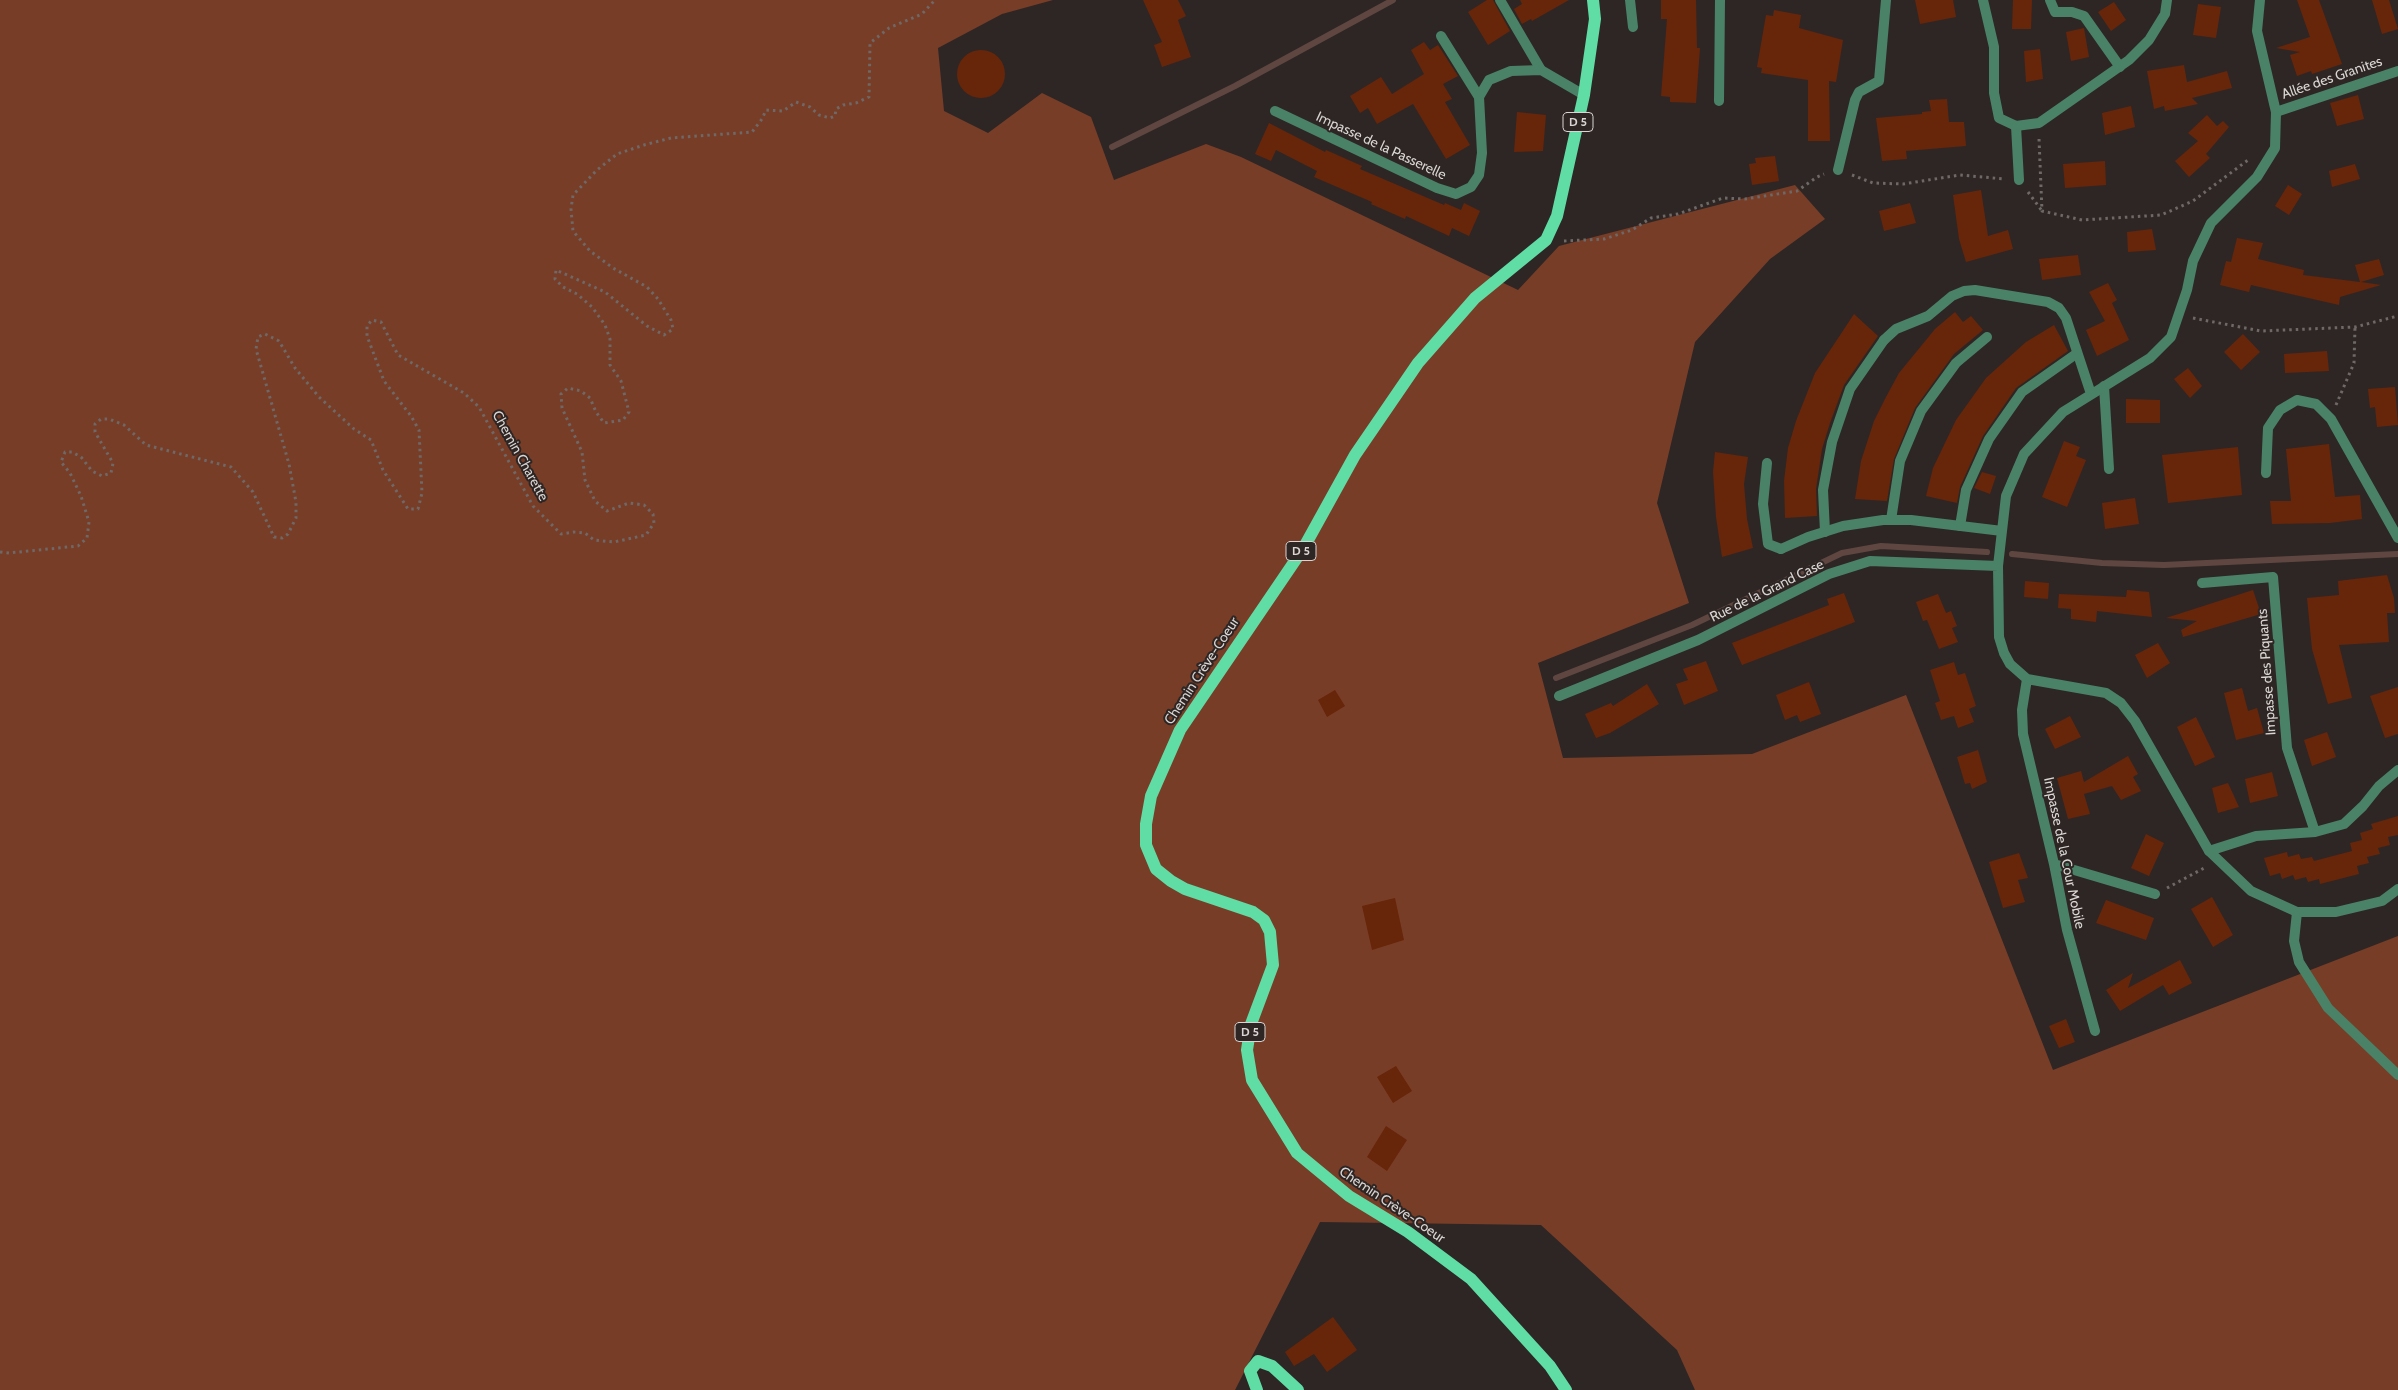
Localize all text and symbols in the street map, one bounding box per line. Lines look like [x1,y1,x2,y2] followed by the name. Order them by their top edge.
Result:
[2280,53,2384,103] street label: Allée des Granites
[1313,108,1449,184] street label: Impasse de la Passerelle
[1563,112,1593,132] road number: D 5
[488,408,552,504] street label: Chemin Charette
[1286,542,1316,560] road number: D 5
[1707,556,1827,626] street label: Rue de la Grand Case
[2254,608,2280,736] street label: Impasse des Piquants
[1161,614,1243,728] street label: Chemin Crève-Coeur
[2040,776,2088,930] street label: Impasse de la Cour Mobile
[1235,1022,1265,1042] road number: D 5
[1336,1163,1448,1247] street label: Chemin Crève-Coeur

